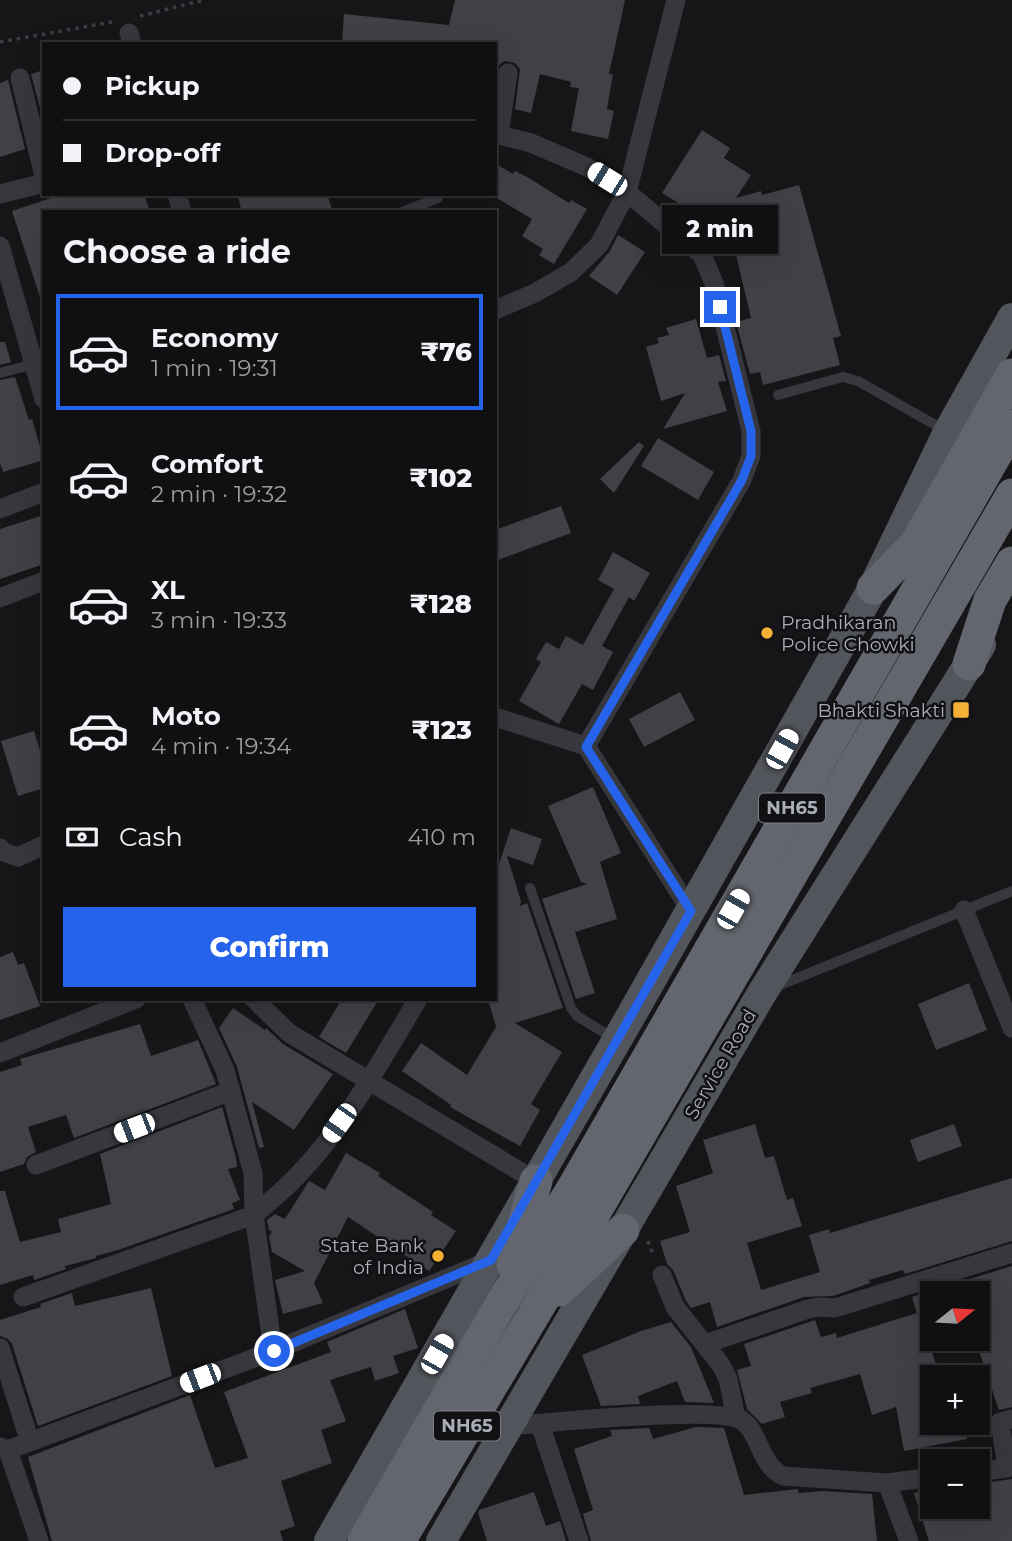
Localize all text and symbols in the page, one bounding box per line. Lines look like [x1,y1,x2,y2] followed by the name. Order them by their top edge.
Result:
[105,70,200,102] text: Pickup
[105,137,220,169] text: Drop-off
[584,159,631,199] car
[662,205,778,254] callout: 2 min
[686,215,754,243] text: 2 min
[63,232,291,271] text: Choose a ride
[704,291,736,323] route end
[67,321,130,384] icon: car
[151,322,278,354] text: Economy
[420,336,472,368] text: ₹76
[151,354,278,382] text: 1 min · 19:31
[67,447,130,510] icon: car
[151,448,263,480] text: Comfort
[409,462,472,494] text: ₹102
[151,480,287,508] text: 2 min · 19:32
[67,573,130,636] icon: car
[151,574,185,606] text: XL
[410,588,472,620] text: ₹128
[151,606,287,634] text: 3 min · 19:33
[781,611,915,656] place label: Pradhikaran Police Chowki
[759,625,775,641] marker: Pradhikaran Police Chowki
[67,699,130,762] icon: car
[818,699,945,722] place label: Bhakti Shakti
[151,700,221,732] text: Moto
[951,700,971,720] marker: Bhakti Shakti
[411,714,472,746] text: ₹123
[763,726,802,772] car
[151,732,292,760] text: 4 min · 19:34
[759,794,825,822] road number: NH65
[63,818,101,856] icon: cash
[119,821,183,853] text: Cash
[407,823,476,851] text: 410 m
[714,886,753,932] car
[63,907,476,987] button: Confirm
[680,1005,761,1123] street label: Service Road
[319,1100,360,1146] car
[111,1111,158,1145] car
[320,1234,425,1279] place label: State Bank of India
[430,1248,446,1264] marker: State Bank of India
[920,1281,990,1351] north arrow
[920,1281,990,1519] map controls
[418,1331,457,1377] car
[258,1335,290,1367] route start
[177,1361,224,1395] car
[920,1365,990,1435] button: +
[434,1412,500,1441] road number: NH65
[920,1449,990,1519] button: −

